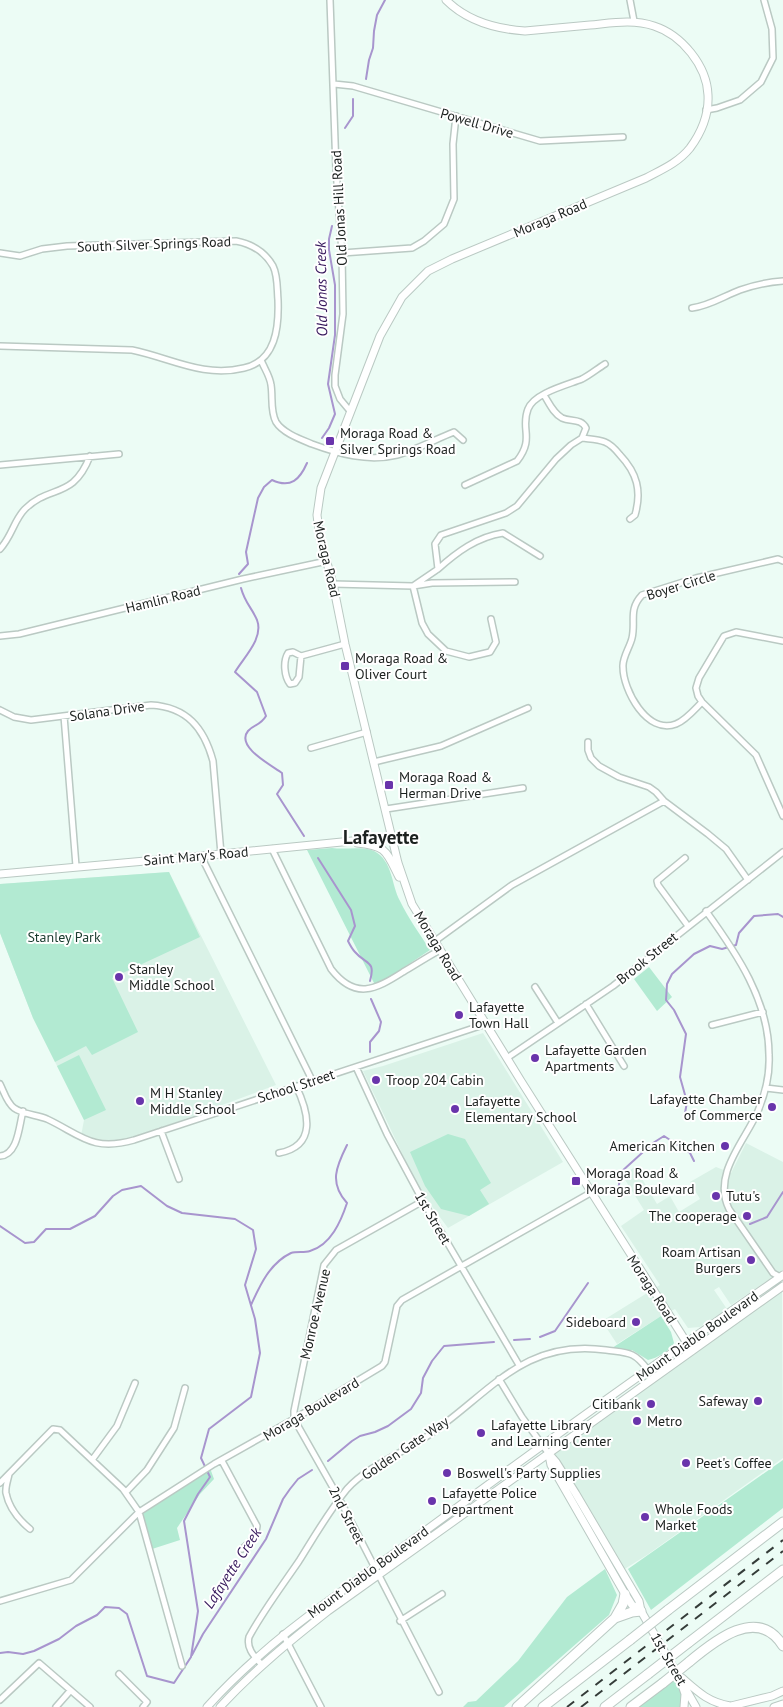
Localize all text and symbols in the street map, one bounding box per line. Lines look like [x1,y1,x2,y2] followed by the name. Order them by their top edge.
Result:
[438,104,516,142] street label: Powell Drive
[327,150,351,266] street label: Old Jonas Hill Road
[511,194,589,242] street label: Moraga Road
[77,232,231,256] street label: South Silver Springs Road
[311,240,331,337] water label: Old Jonas Creek
[340,424,455,458] place label: Moraga Road & Silver Springs Road
[324,435,336,447] marker: Moraga Road & Silver Springs Road
[309,519,345,599] street label: Moraga Road
[644,566,718,604] street label: Boyer Circle
[124,581,202,617] street label: Hamlin Road
[355,649,448,683] place label: Moraga Road & Oliver Court
[339,660,351,672] marker: Moraga Road & Oliver Court
[68,697,146,725] street label: Solana Drive
[399,768,492,802] place label: Moraga Road & Herman Drive
[383,779,395,791] marker: Moraga Road & Herman Drive
[343,825,419,849] district label: Lafayette
[143,842,249,870] street label: Saint Mary's Road
[410,908,466,984] street label: Moraga Road
[27,928,101,946] park label: Stanley Park
[613,928,682,988] street label: Brook Street
[129,960,214,994] place label: Stanley Middle School
[113,971,125,983] marker: Stanley Middle School
[469,998,529,1032] place label: Lafayette Town Hall
[453,1009,465,1021] marker: Lafayette Town Hall
[545,1041,647,1075] place label: Lafayette Garden Apartments
[529,1052,541,1064] marker: Lafayette Garden Apartments
[255,1065,337,1107] street label: School Street
[386,1071,484,1089] place label: Troop 204 Cabin
[370,1074,382,1086] marker: Troop 204 Cabin
[150,1084,235,1118] place label: M H Stanley Middle School
[650,1090,762,1124] place label: Lafayette Chamber of Commerce
[465,1092,577,1126] place label: Lafayette Elementary School
[134,1095,146,1107] marker: M H Stanley Middle School
[766,1101,778,1113] marker: Lafayette Chamber of Commerce
[449,1103,461,1115] marker: Lafayette Elementary School
[610,1137,715,1155] place label: American Kitchen
[719,1140,731,1152] marker: American Kitchen
[586,1164,695,1198] place label: Moraga Road & Moraga Boulevard
[570,1175,582,1187] marker: Moraga Road & Moraga Boulevard
[726,1187,760,1205] place label: Tutu's
[411,1188,455,1248] street label: 1st Street
[710,1190,722,1202] marker: Tutu's
[649,1207,737,1225] place label: The cooperage
[741,1210,753,1222] marker: The cooperage
[662,1243,741,1277] place label: Roam Artisan Burgers
[623,1251,681,1327] street label: Moraga Road
[745,1254,757,1266] marker: Roam Artisan Burgers
[296,1267,334,1361] street label: Monroe Avenue
[632,1287,762,1385] street label: Mount Diablo Boulevard
[566,1313,626,1331] place label: Sideboard
[630,1316,642,1328] marker: Sideboard
[260,1373,362,1445] street label: Moraga Boulevard
[699,1392,748,1410] place label: Safeway
[592,1395,641,1413] place label: Citibank
[752,1395,764,1407] marker: Safeway
[645,1398,657,1410] marker: Citibank
[358,1412,452,1484] street label: Golden Gate Way
[647,1412,682,1430] place label: Metro
[631,1415,643,1427] marker: Metro
[491,1416,611,1450] place label: Lafayette Library and Learning Center
[475,1427,487,1439] marker: Lafayette Library and Learning Center
[696,1454,772,1472] place label: Peet's Coffee
[680,1457,692,1469] marker: Peet's Coffee
[457,1464,601,1482] place label: Boswell's Party Supplies
[441,1467,453,1479] marker: Boswell's Party Supplies
[325,1483,369,1547] street label: 2nd Street
[442,1484,537,1518] place label: Lafayette Police Department
[426,1495,438,1507] marker: Lafayette Police Department
[655,1500,732,1534] place label: Whole Foods Market
[639,1511,651,1523] marker: Whole Foods Market
[304,1522,432,1622] street label: Mount Diablo Boulevard
[199,1523,266,1612] water label: Lafayette Creek
[647,1629,691,1689] street label: 1st Street

